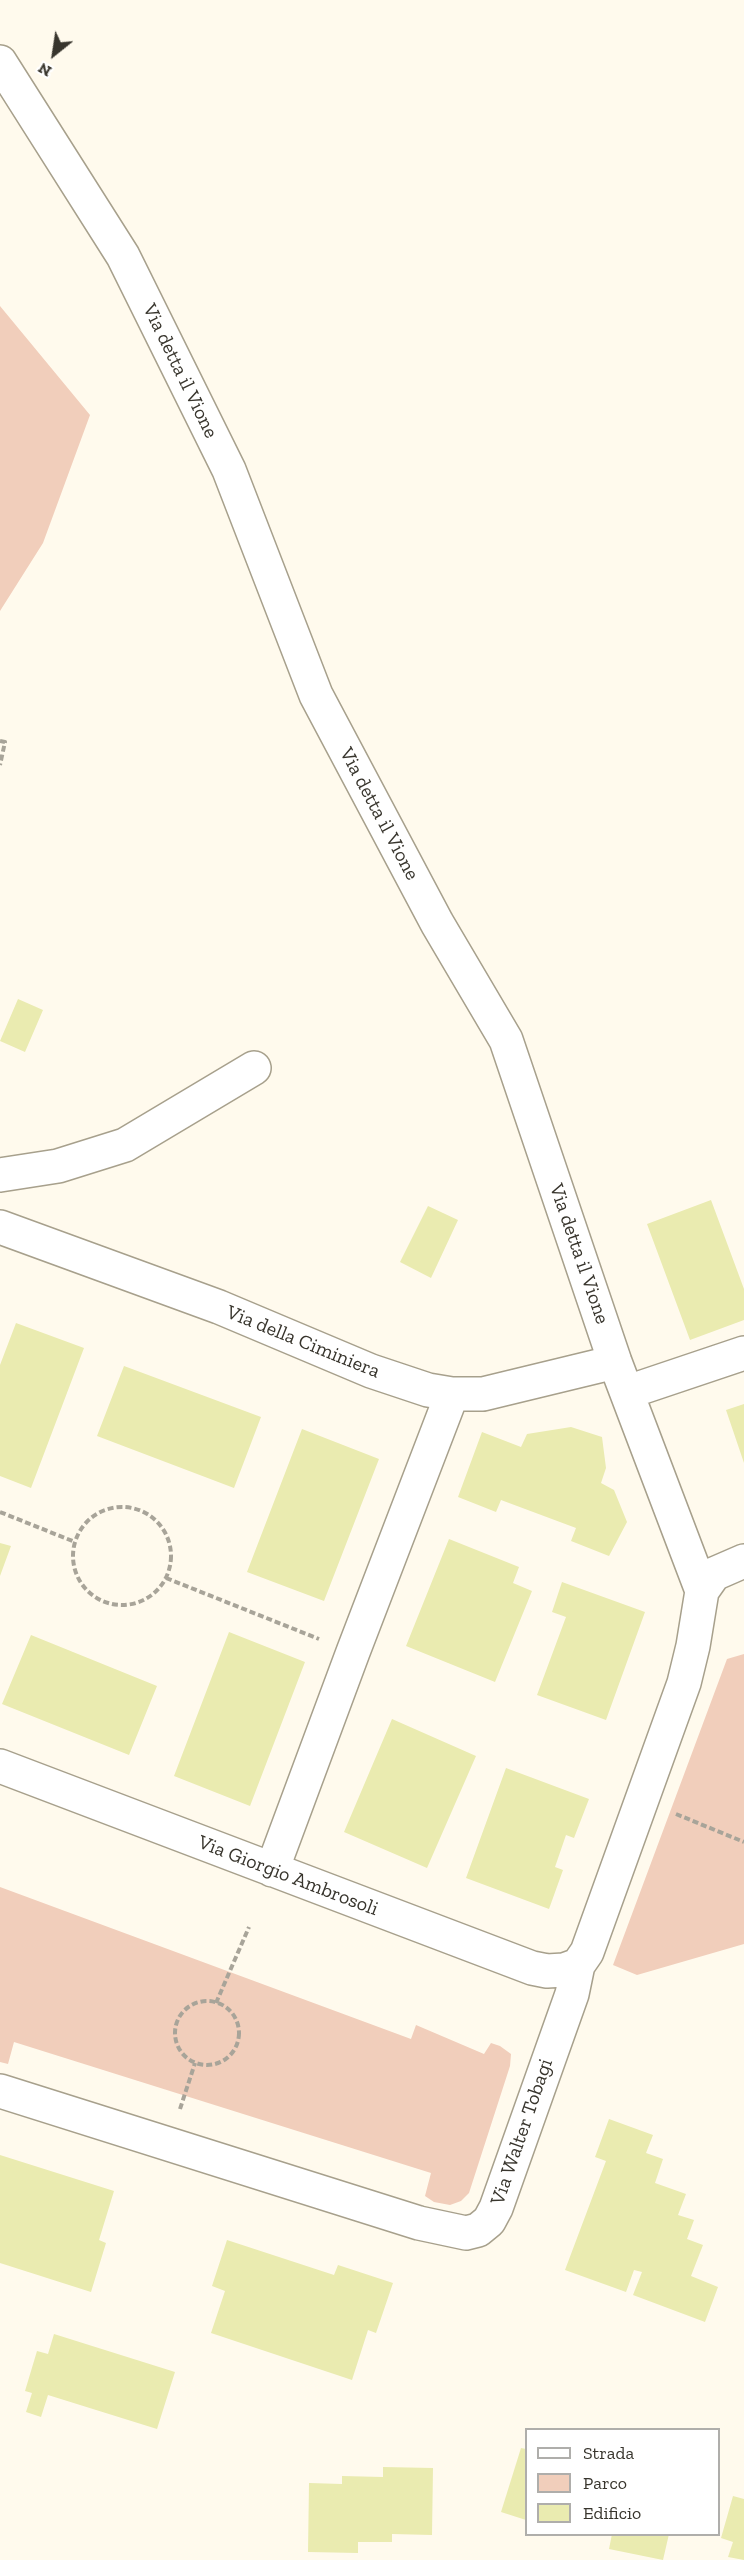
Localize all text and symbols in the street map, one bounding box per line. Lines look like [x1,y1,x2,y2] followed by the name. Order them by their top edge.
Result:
[24,24,84,84] north arrow
[35,59,55,81] text: N
[137,300,223,442] street label: Via detta il Vione
[334,744,424,884] street label: Via detta il Vione
[544,1181,614,1327] street label: Via detta il Vione
[223,1300,383,1384] street label: Via della Ciminiera
[194,1831,382,1921] street label: Via Giorgio Ambrosoli
[486,2056,558,2208] street label: Via Walter Tobagi
[525,2428,720,2536] legend
[583,2442,634,2464] text: Strada
[583,2472,627,2494] text: Parco
[583,2502,641,2524] text: Edificio

